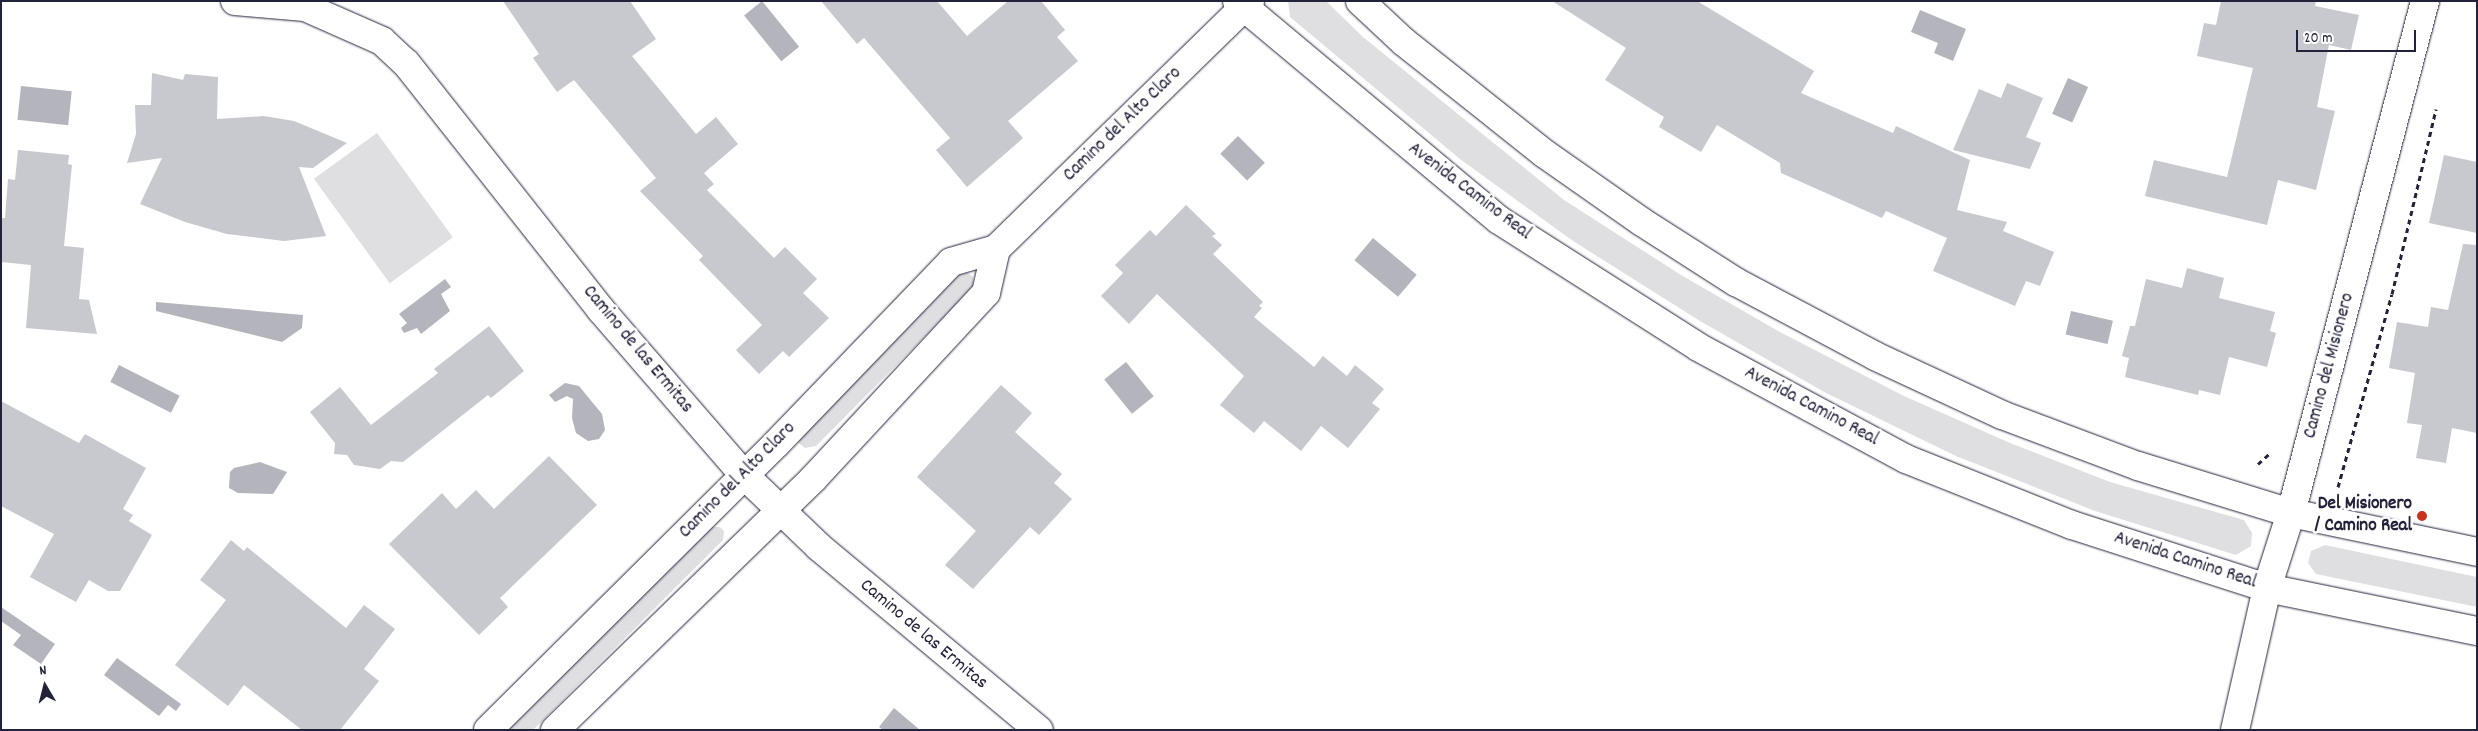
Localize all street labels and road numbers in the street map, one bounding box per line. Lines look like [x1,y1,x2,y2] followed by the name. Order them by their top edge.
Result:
[1059,63,1187,187] street label: Camino del Alto Claro
[1403,138,1535,246] street label: Avenida Camino Real
[577,281,697,419] street label: Camino de las Ermitas
[2300,291,2360,441] street label: Camino del Misionero
[1740,362,1882,452] street label: Avenida Camino Real
[675,418,801,544] street label: Camino del Alto Claro
[2111,527,2259,595] street label: Avenida Camino Real
[854,575,992,695] street label: Camino de las Ermitas

